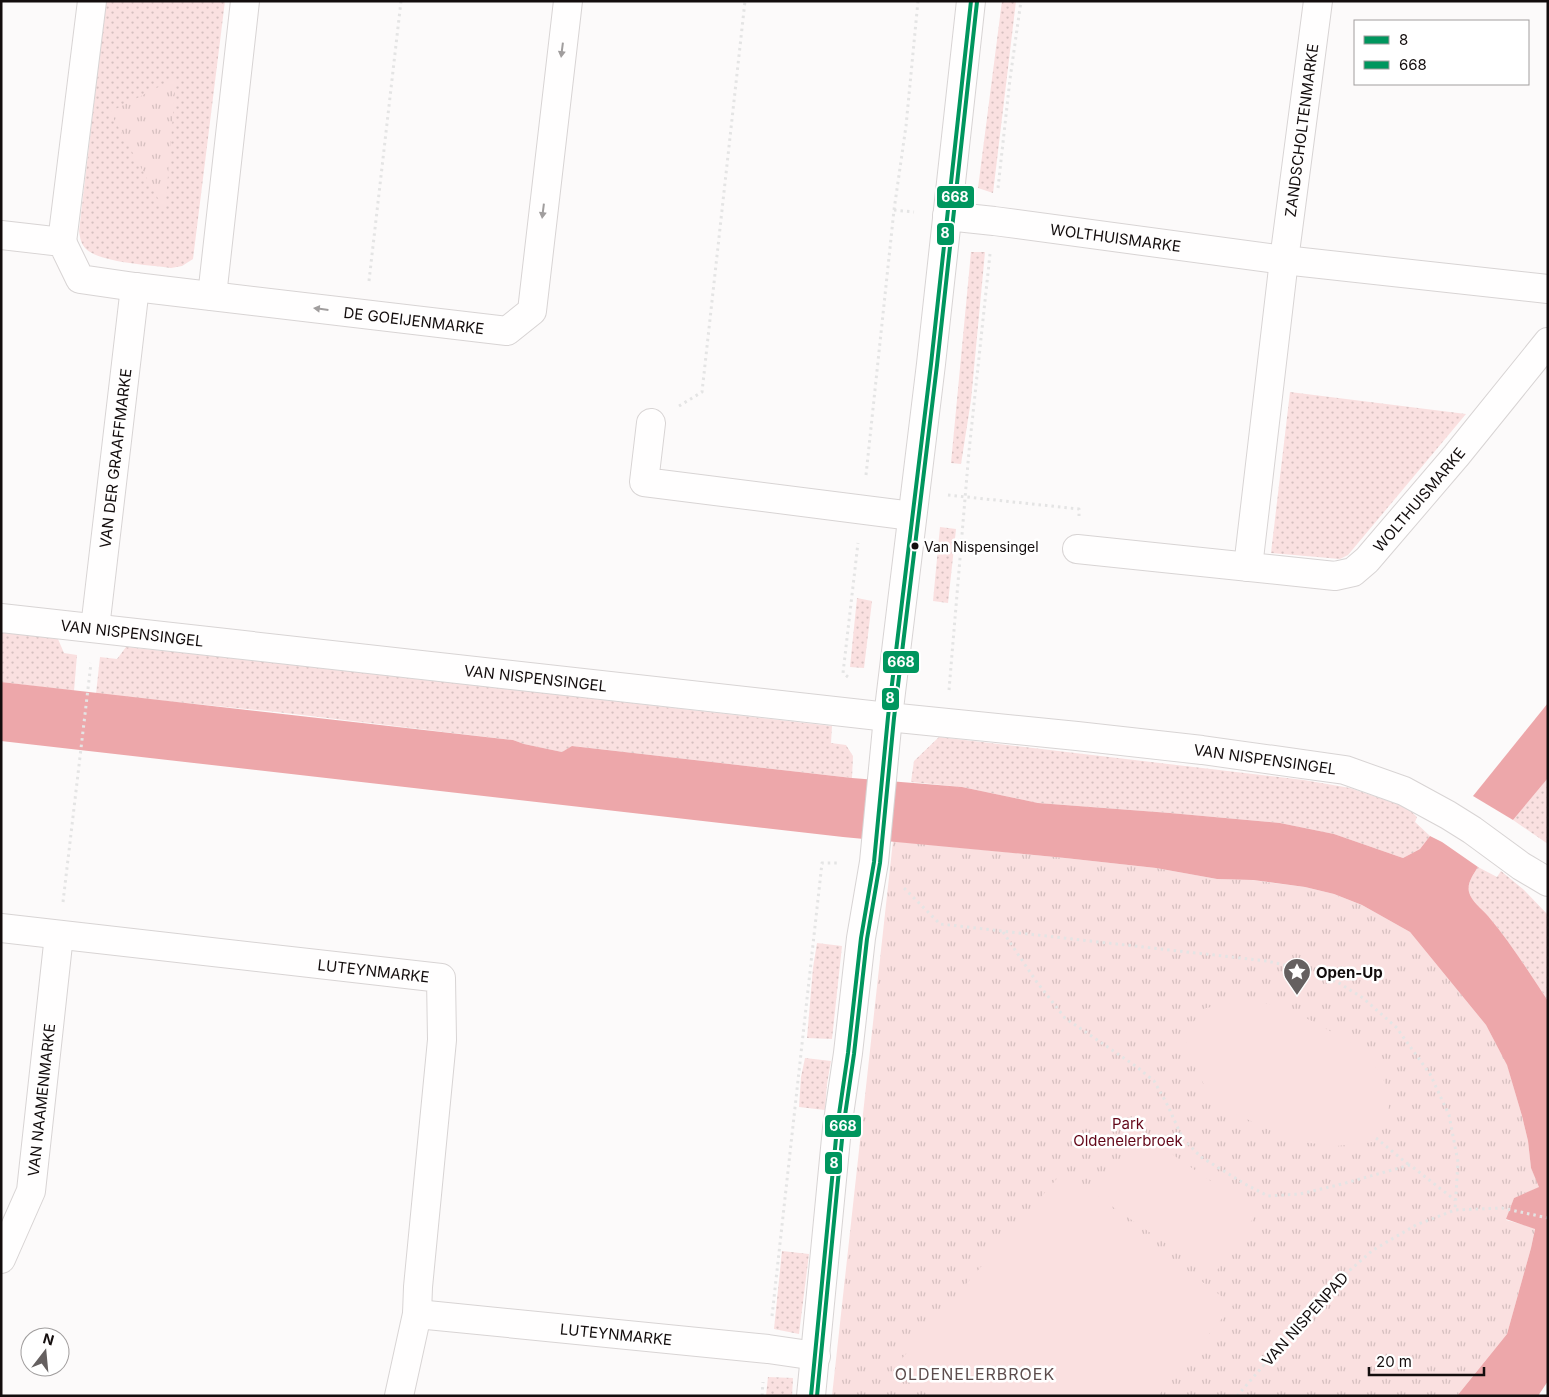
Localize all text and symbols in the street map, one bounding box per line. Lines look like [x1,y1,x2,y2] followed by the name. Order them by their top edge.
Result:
[1354,20,1529,85] legend
[1399,30,1408,49] text: 8
[558,42,566,58] one-way arrow
[1280,42,1322,218] street label: ZANDSCHOLTENMARKE
[1399,55,1427,74] text: 668
[936,185,975,209] line badge: 668
[941,188,969,205] text: 668
[539,203,547,219] one-way arrow
[1049,219,1182,256] street label: WOLTHUISMARKE
[936,222,955,246] line badge: 8
[940,224,950,241] text: 8
[343,302,485,338] street label: DE GOEIJENMARKE
[312,305,328,313] one-way arrow
[95,367,135,549] street label: VAN DER GRAAFFMARKE
[1369,443,1469,556] street label: WOLTHUISMARKE
[924,538,1039,555] place label: Van Nispensingel
[910,541,920,551] marker: Van Nispensingel
[60,615,205,650] street label: VAN NISPENSINGEL
[882,650,920,674] line badge: 668
[887,653,915,670] text: 668
[463,660,608,695] street label: VAN NISPENSINGEL
[881,687,900,711] line badge: 8
[885,689,895,706] text: 8
[1193,740,1338,778] street label: VAN NISPENSINGEL
[317,955,431,986] street label: LUTEYNMARKE
[1282,957,1312,996] place icon: Open-Up
[1316,963,1383,982] place label: Open-Up
[23,1022,59,1177] street label: VAN NAAMENMARKE
[824,1114,862,1138] line badge: 668
[1073,1114,1183,1150] park label: Park Oldenelerbroek
[829,1117,857,1134] text: 668
[824,1151,843,1175] line badge: 8
[829,1154,839,1171] text: 8
[1258,1268,1352,1370] street label: VAN NISPENPAD
[559,1319,673,1349] street label: LUTEYNMARKE
[20,1327,70,1377] north arrow
[41,1329,56,1349] text: N
[1369,1344,1484,1376] scale bar
[1376,1352,1412,1371] text: 20 m
[895,1364,1055,1384] district label: OLDENELERBROEK

